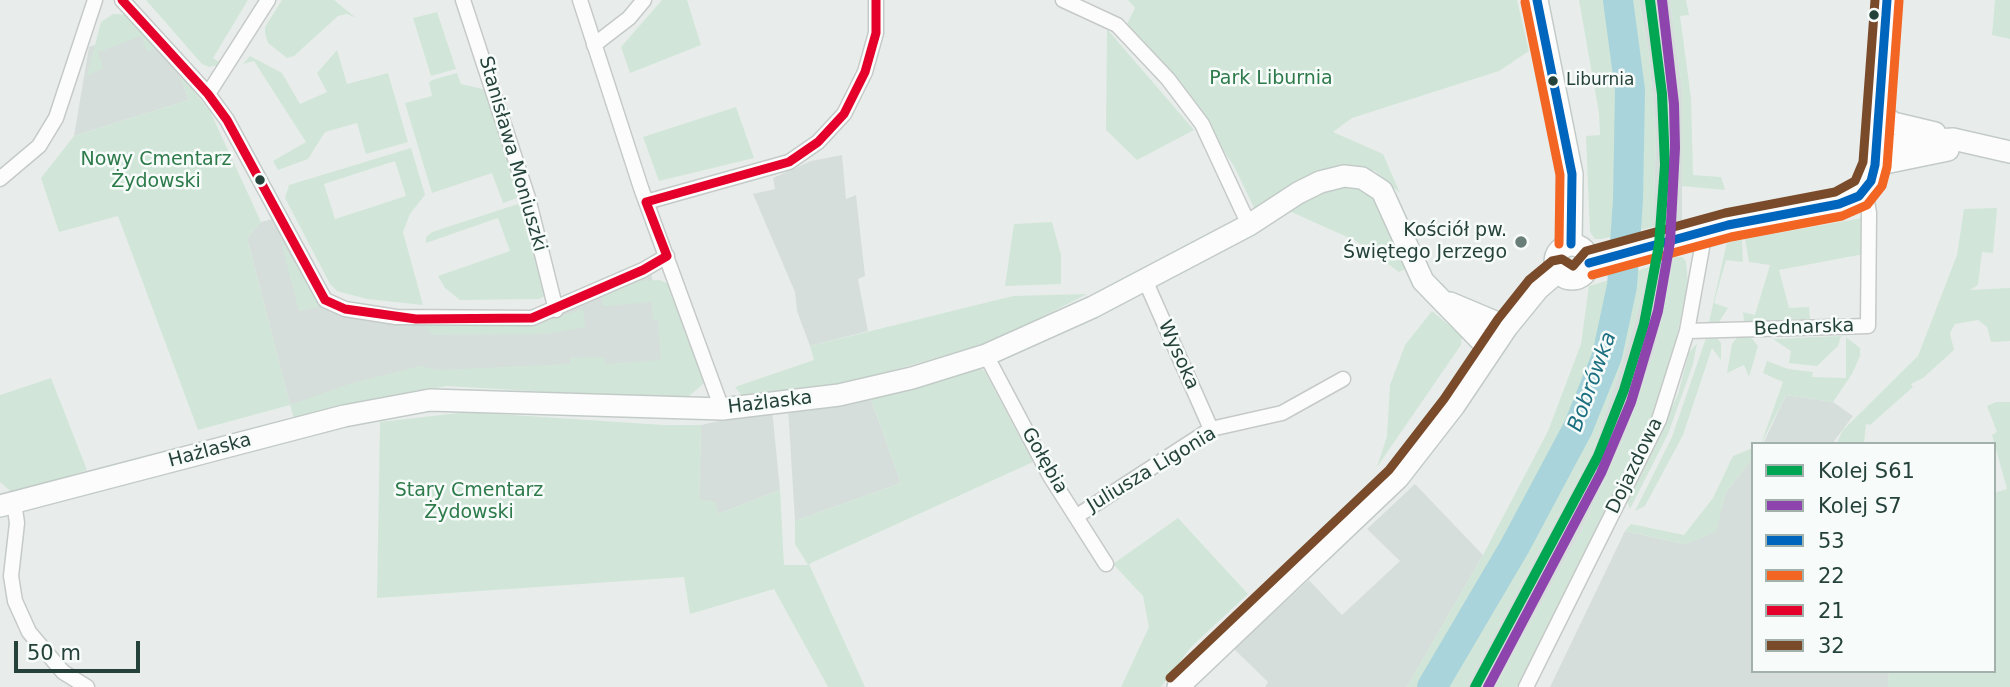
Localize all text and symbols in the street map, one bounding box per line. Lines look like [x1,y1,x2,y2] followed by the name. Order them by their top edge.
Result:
[1867,8,1881,22] unlabelled marker
[473,54,551,254] street label: Stanisława Moniuszki
[1209,68,1333,90] park label: Park Liburnia
[1566,71,1634,91] place label: Liburnia
[1546,74,1560,88] marker: Liburnia
[80,149,232,193] park label: Nowy Cmentarz Żydowski
[253,173,267,187] unlabelled marker
[1343,220,1507,264] place label: Kościół pw. Świętego Jerzego
[1513,234,1529,250] marker: Kościół pw. Świętego Jerzego
[1753,315,1855,341] street label: Bednarska
[1153,317,1203,393] street label: Wysoka
[1563,329,1623,435] water label: Bobrówka
[726,387,814,419] street label: Hażlaska
[1602,414,1668,518] street label: Dojazdowa
[1083,423,1221,517] street label: Juliusza Ligonia
[1016,424,1072,498] street label: Gołębia
[166,429,254,473] street label: Hażlaska
[1751,442,1996,673] legend
[1818,459,1915,483] text: Kolej S61
[395,480,543,524] park label: Stary Cmentarz Żydowski
[1818,494,1902,518] text: Kolej S7
[1818,529,1845,553] text: 53
[1818,564,1845,588] text: 22
[1818,599,1845,623] text: 21
[18,628,144,672] scale bar
[1818,634,1845,658] text: 32
[27,641,81,665] text: 50 m

